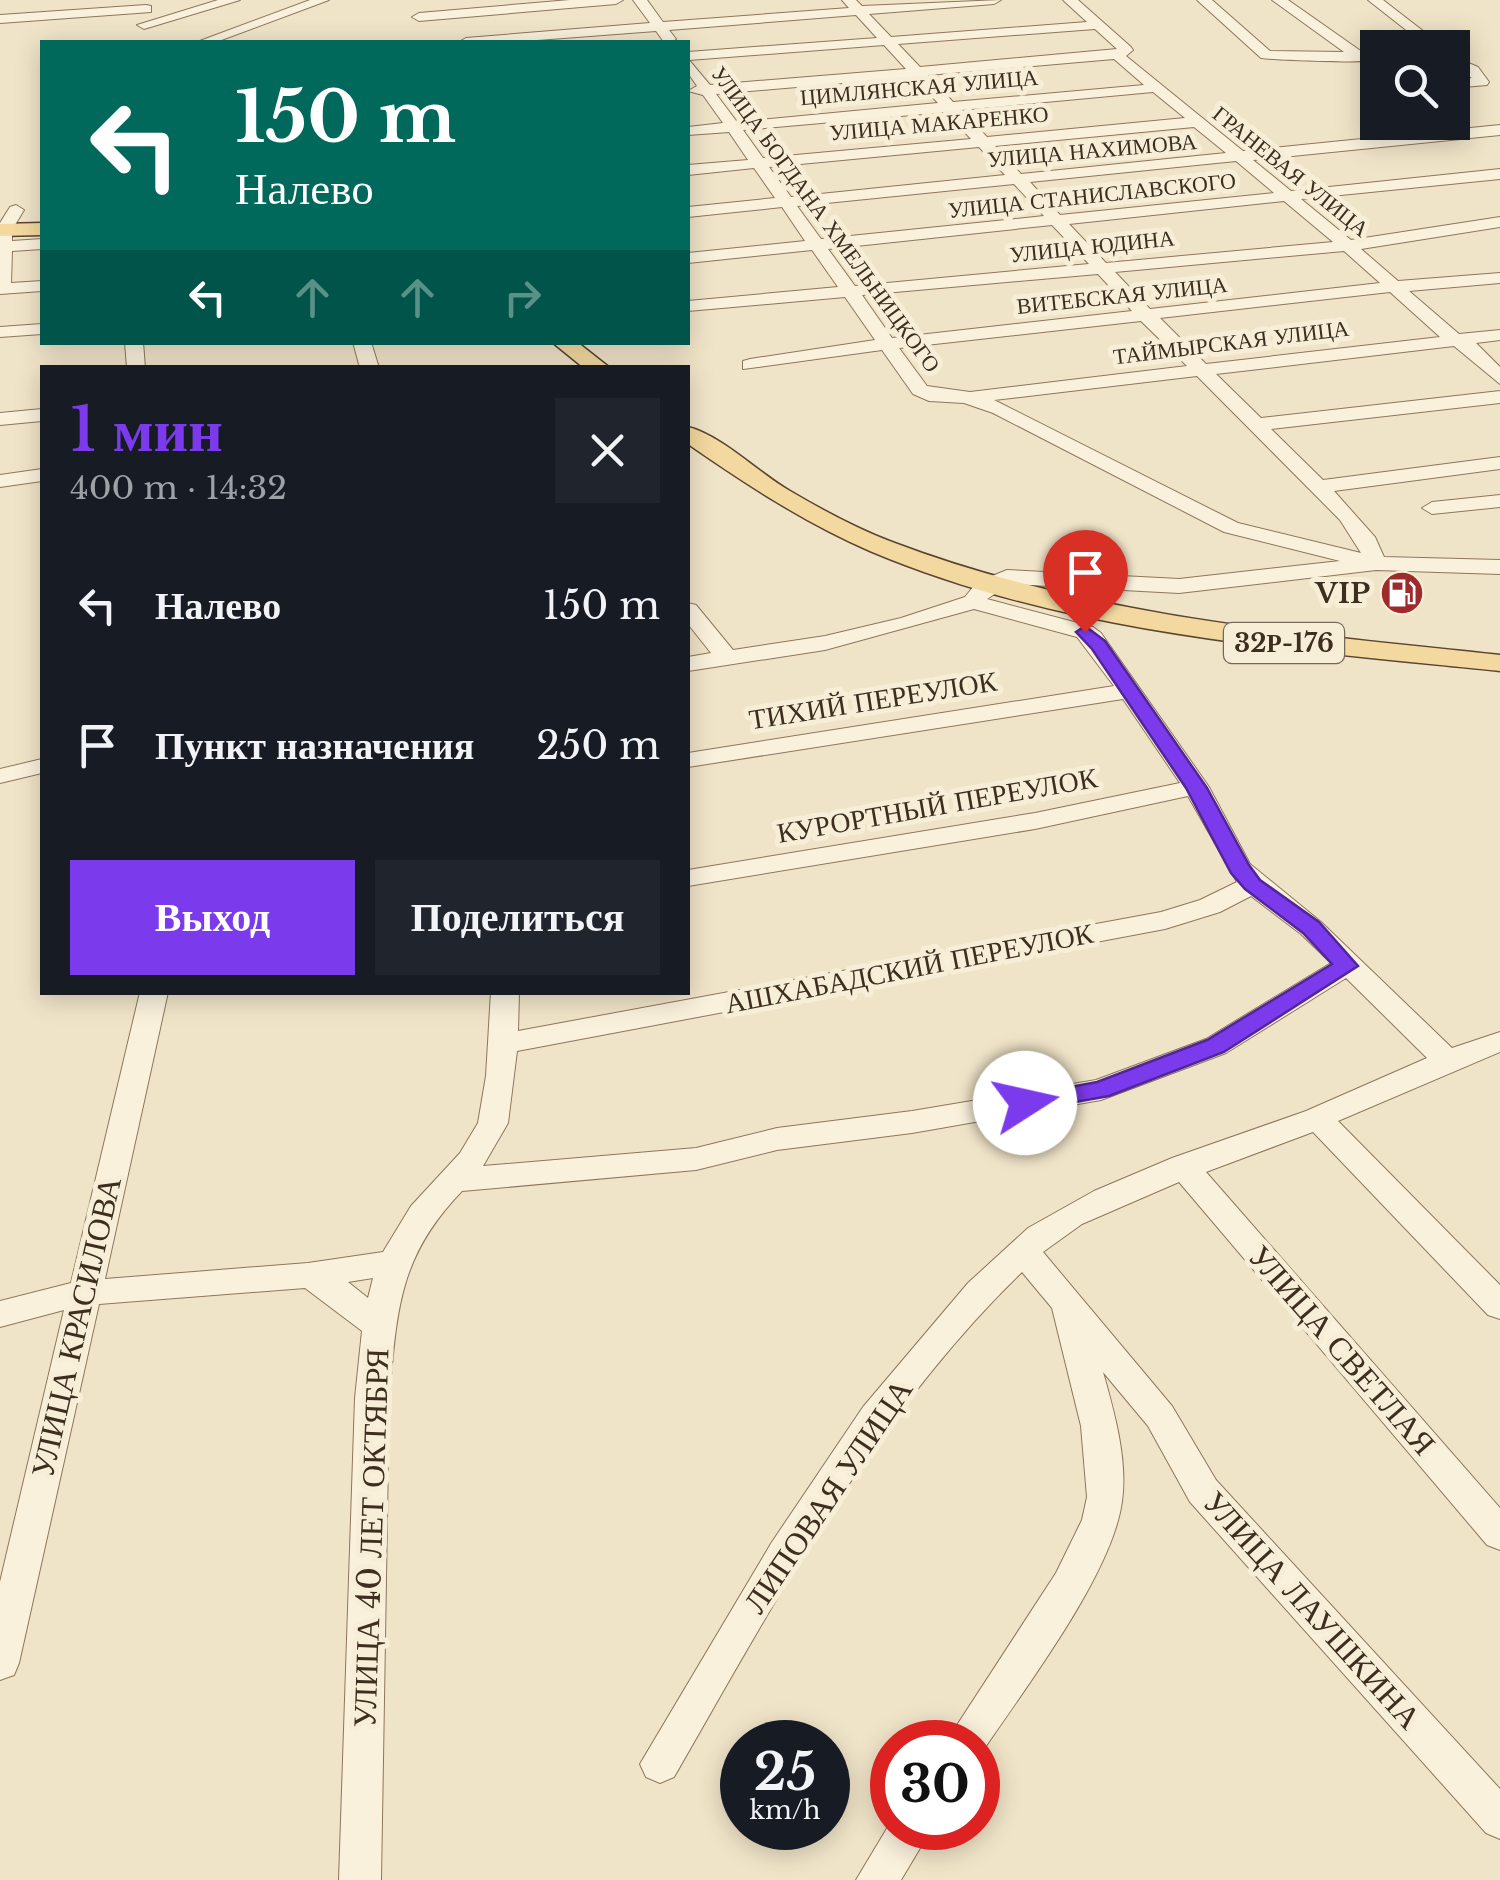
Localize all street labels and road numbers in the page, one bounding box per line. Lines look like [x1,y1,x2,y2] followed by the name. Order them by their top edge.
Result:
[705,61,946,378] street label: УЛИЦА БОГДАНА ХМЕЛЬНИЦКОГО
[799,64,1039,111] street label: ЦИМЛЯНСКАЯ УЛИЦА
[828,100,1050,147] street label: УЛИЦА МАКАРЕНКО
[1207,100,1374,243] street label: ГРАНЕВАЯ УЛИЦА
[986,128,1198,173] street label: УЛИЦА НАХИМОВА
[947,167,1237,224] street label: УЛИЦА СТАНИСЛАВСКОГО
[1008,224,1176,269] street label: УЛИЦА ЮДИНА
[1015,271,1229,320] street label: ВИТЕБСКАЯ УЛИЦА
[1112,315,1351,370] street label: ТАЙМЫРСКАЯ УЛИЦА
[1224,623,1344,663] road number: 32Р-176
[747,664,1000,737] street label: ТИХИЙ ПЕРЕУЛОК
[774,760,1100,851] street label: КУРОРТНЫЙ ПЕРЕУЛОК
[722,916,1096,1021] street label: АШХАБАДСКИЙ ПЕРЕУЛОК
[22,1173,130,1481] street label: УЛИЦА КРАСИЛОВА
[1240,1237,1444,1463] street label: УЛИЦА СВЕТЛАЯ
[344,1348,398,1728] street label: УЛИЦА 40 ЛЕТ ОКТЯБРЯ
[735,1371,921,1621] street label: ЛИПОВАЯ УЛИЦА
[1194,1483,1430,1737] street label: УЛИЦА ЛАУШКИНА

